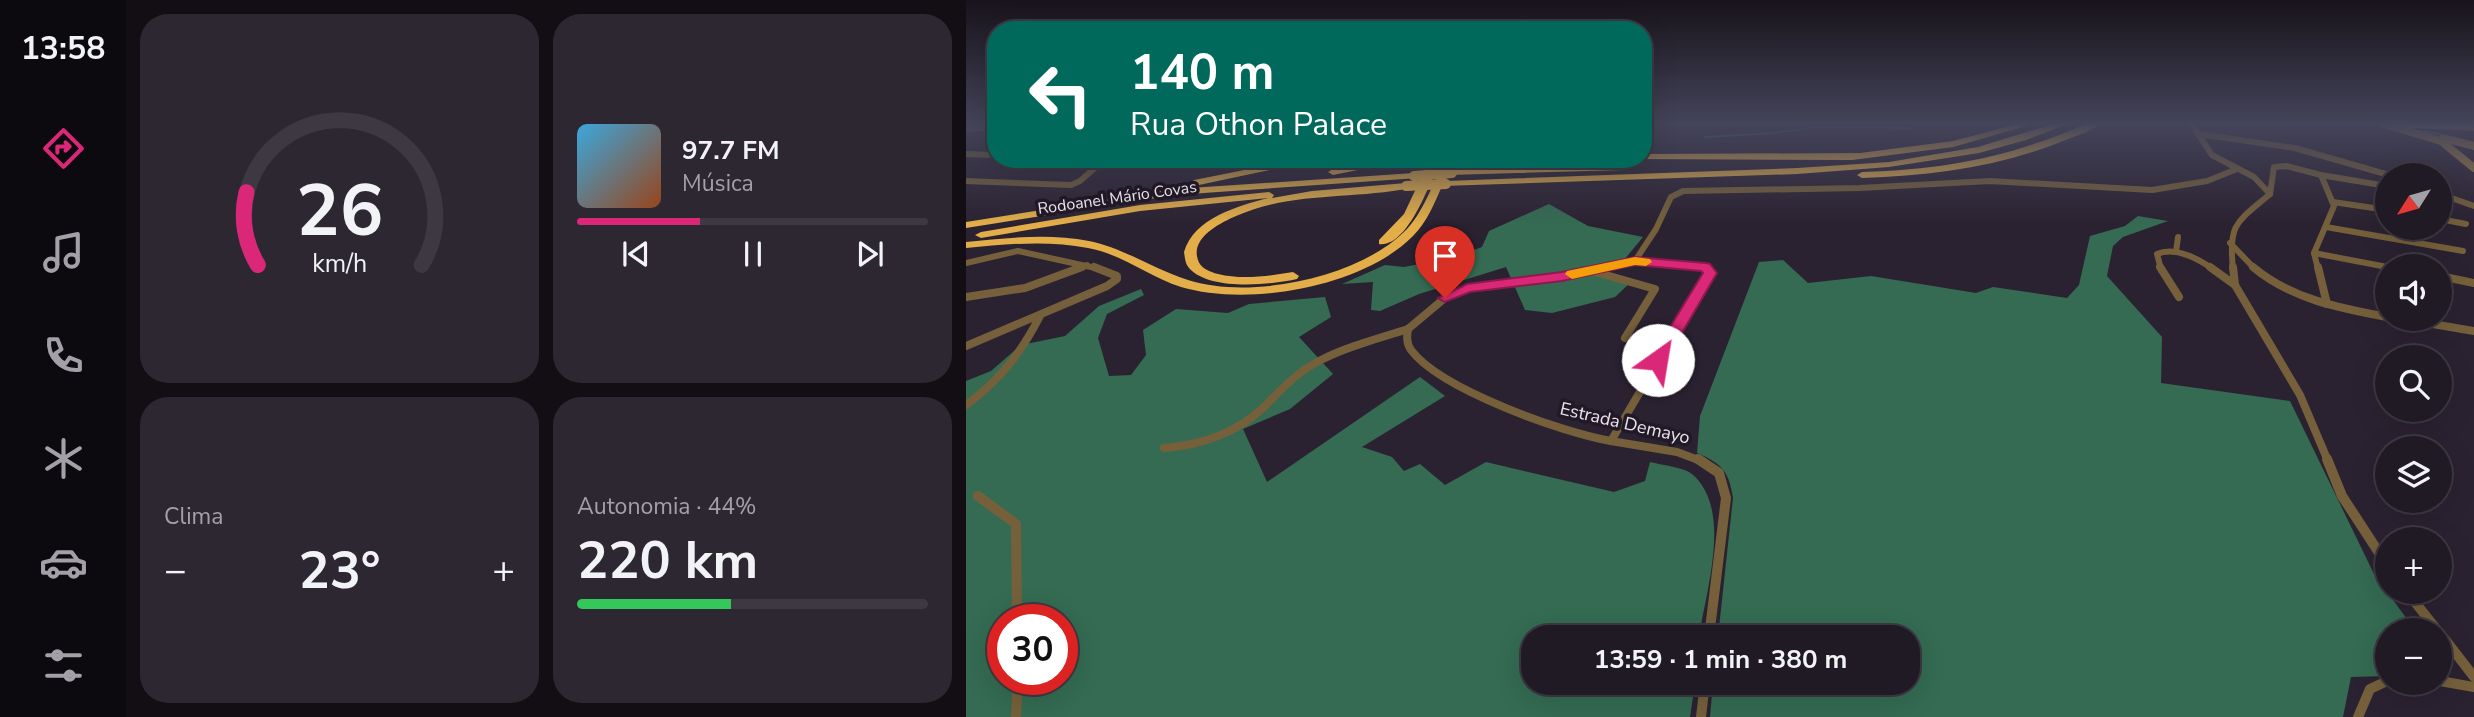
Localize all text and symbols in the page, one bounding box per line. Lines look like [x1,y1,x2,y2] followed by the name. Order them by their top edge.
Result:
[21,27,105,70] text: 13:58
[1130,39,1274,106] text: 140 m
[1015,49,1106,140] icon: left
[1130,103,1387,146] text: Rua Othon Palace
[39,124,88,173] icon: directions
[682,133,779,168] text: 97.7 FM
[296,161,383,261] text: 26
[2375,163,2452,240] north arrow
[2375,163,2452,695] map controls
[682,168,754,199] text: Música
[1036,176,1198,220] street label: Rodoanel Mário Covas
[1415,226,1475,298] pin
[39,228,88,277] icon: music
[617,235,655,273] icon: previous
[734,235,772,273] icon: pause
[851,235,889,273] icon: next
[1426,237,1464,275] icon: arrive
[312,247,367,281] text: km/h
[2375,254,2452,331] button: sound
[1621,323,1695,397] position arrow
[39,331,88,380] icon: phone
[2375,345,2452,422] button: search
[1558,396,1692,450] street label: Estrada Demayo
[39,434,88,483] icon: climate
[2375,436,2452,513] button: layers
[577,491,757,522] text: Autonomia · 44%
[164,501,224,532] text: Clima
[577,525,758,596] text: 220 km
[2375,527,2452,604] button: +
[298,535,381,606] text: 23°
[39,538,88,587] icon: car
[164,545,187,596] text: −
[492,545,515,596] text: +
[987,604,1078,695] speed limit sign: 30
[2375,618,2452,695] button: −
[39,641,88,690] icon: filters
[1594,642,1847,677] text: 13:59 · 1 min · 380 m

